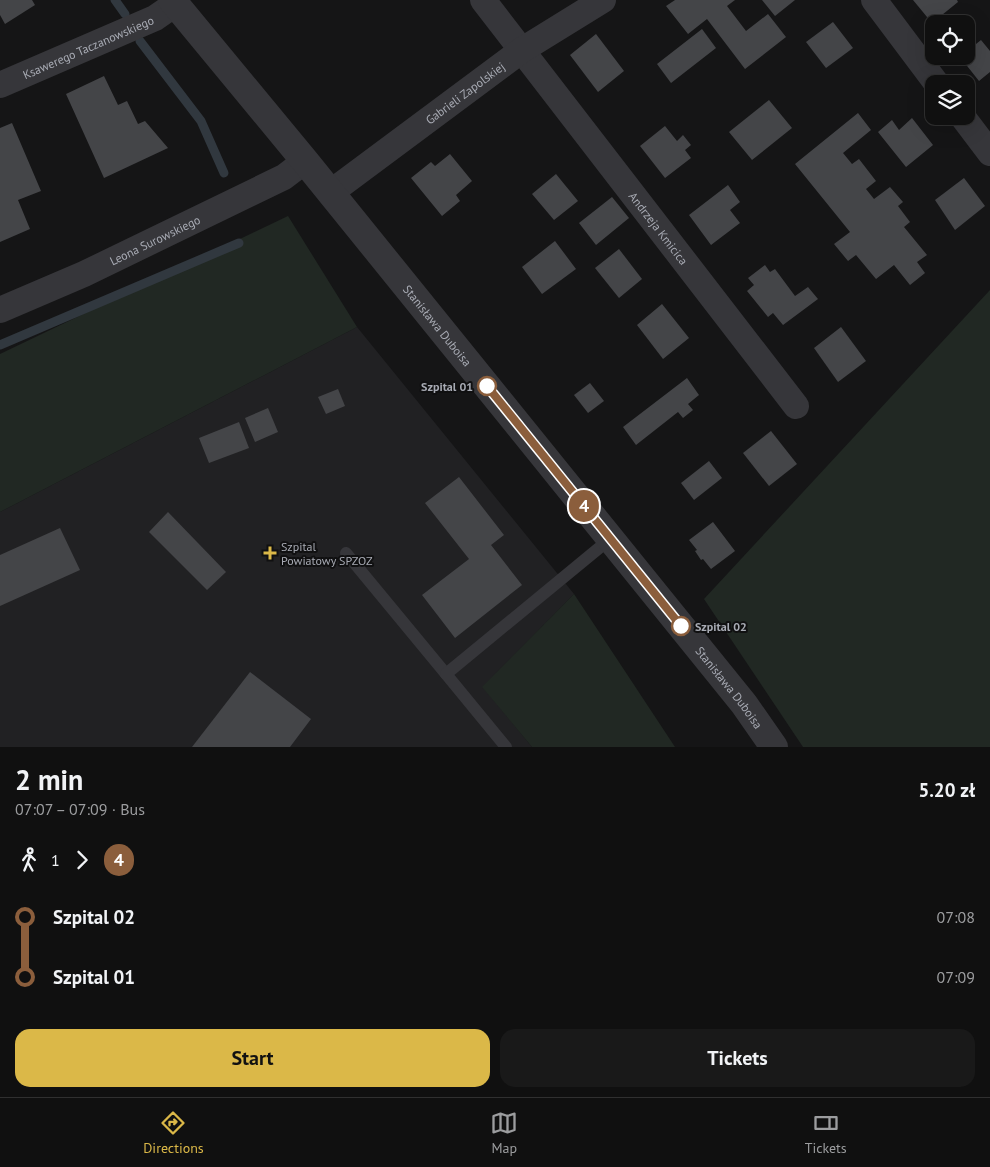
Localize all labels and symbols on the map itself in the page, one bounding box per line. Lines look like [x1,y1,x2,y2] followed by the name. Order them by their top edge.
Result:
[20,12,156,82] street label: Ksawerego Taczanowskiego
[422,58,507,127] street label: Gabrieli Zapolskiej
[626,189,692,267] street label: Andrzeja Kmicica
[107,211,202,268] street label: Leona Surowskiego
[400,282,475,369] street label: Stanisława Duboisa
[477,376,497,396] marker: Szpital 01
[421,379,473,394] place label: Szpital 01
[568,490,600,522] line badge: 4
[281,539,373,568] place label: Szpital Powiatowy SPZOZ
[263,546,277,560] marker: Szpital Powiatowy SPZOZ
[671,616,691,636] marker: Szpital 02
[695,619,747,634] place label: Szpital 02
[693,643,766,731] street label: Stanisława Duboisa

